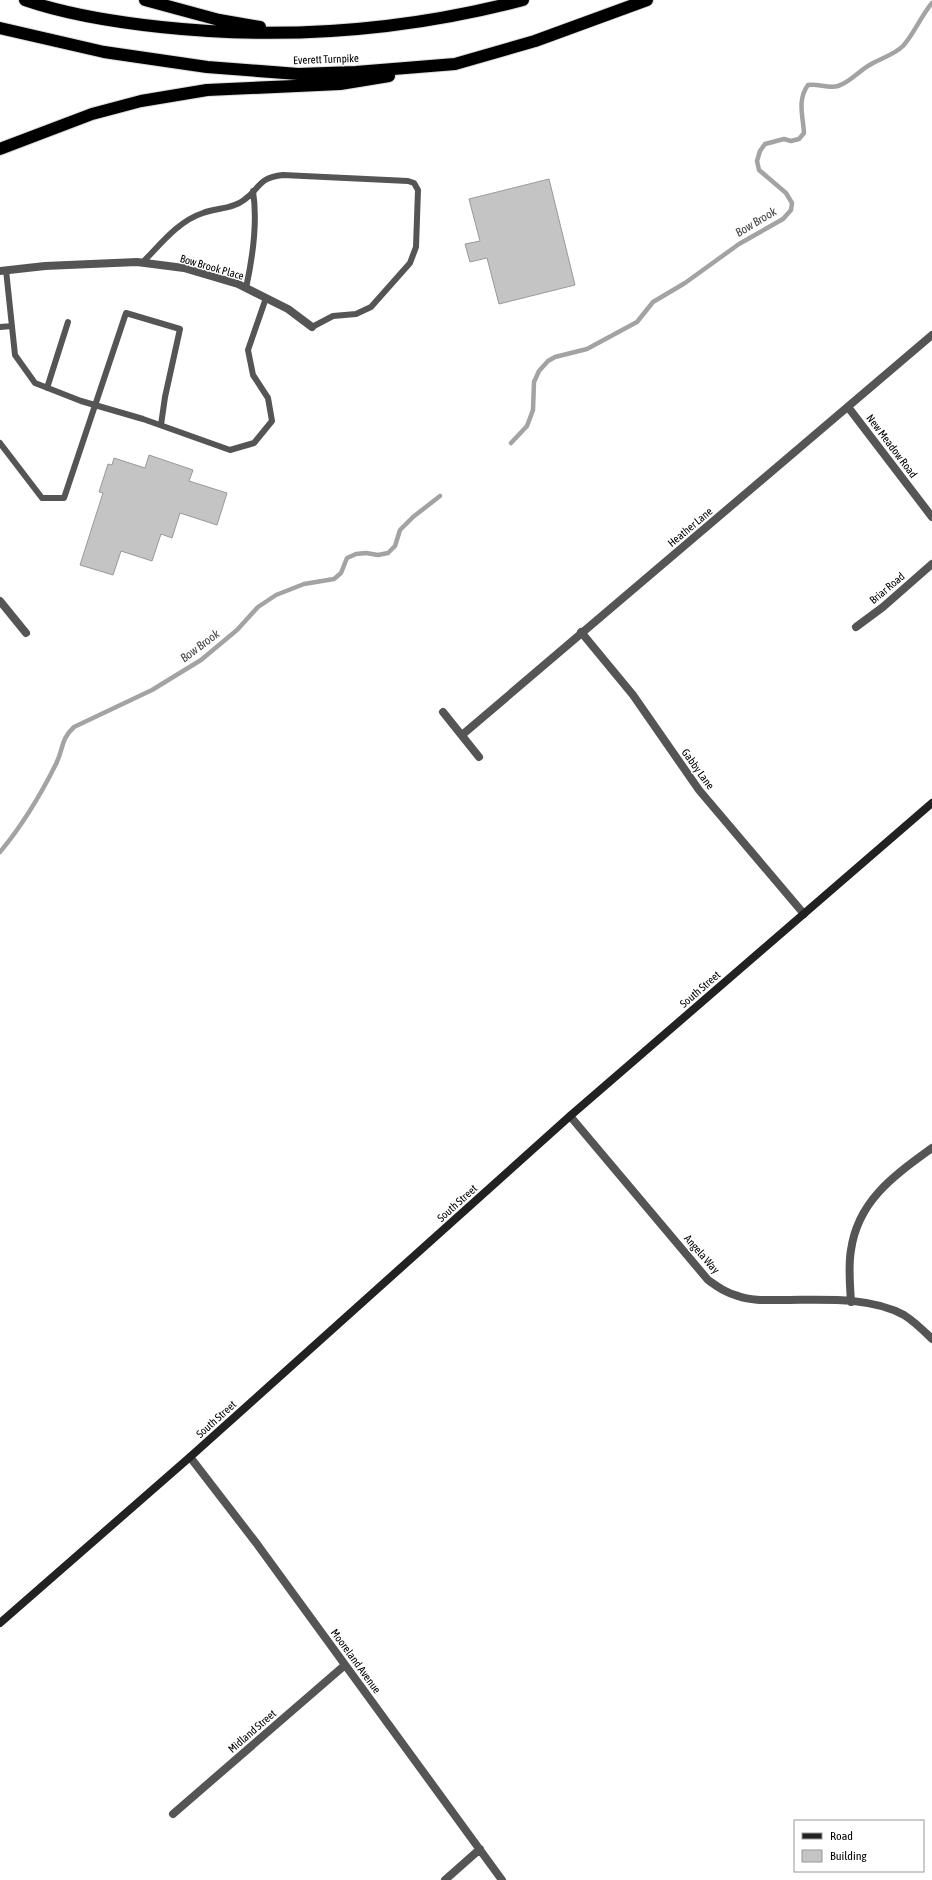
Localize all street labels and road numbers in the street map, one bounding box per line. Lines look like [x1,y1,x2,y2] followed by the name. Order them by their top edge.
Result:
[293,52,359,66] street label: Everett Turnpike
[179,252,245,282] street label: Bow Brook Place
[864,412,920,480] street label: New Meadow Road
[665,505,715,549] street label: Heather Lane
[867,570,907,606] street label: Briar Road
[679,746,717,792] street label: Gabby Lane
[677,968,723,1010] street label: South Street
[435,1182,479,1224] street label: South Street
[682,1232,722,1276] street label: Angela Way
[194,1398,238,1440] street label: South Street
[329,1627,383,1695] street label: Mooreland Avenue
[226,1707,278,1755] street label: Midland Street

